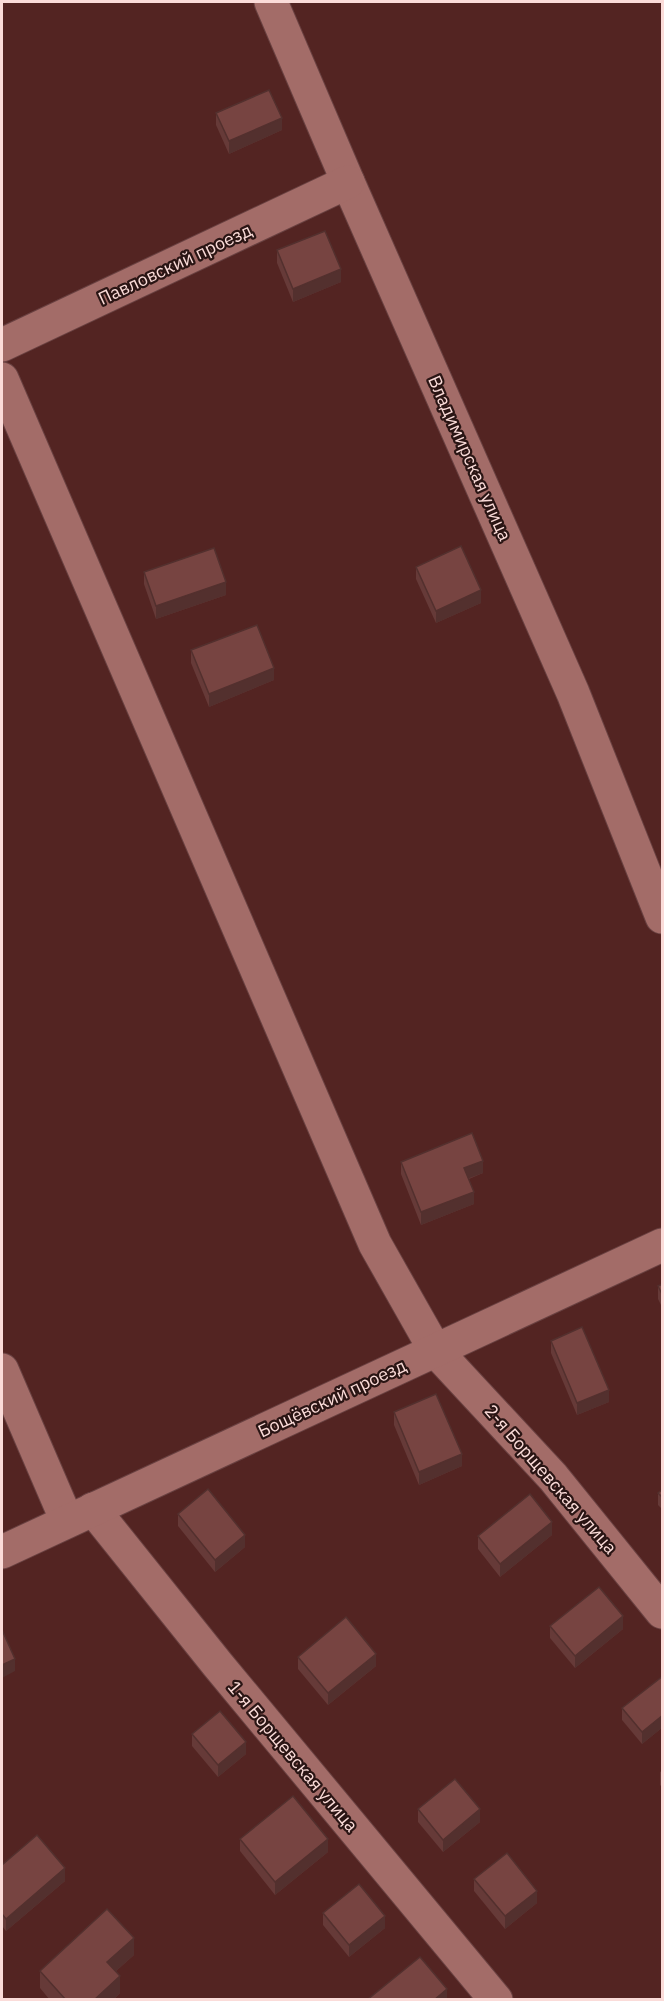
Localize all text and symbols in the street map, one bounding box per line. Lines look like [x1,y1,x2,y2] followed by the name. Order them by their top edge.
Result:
[94,218,256,310] street label: Павловский проезд
[423,372,517,545] street label: Владимирская улица
[254,1353,410,1442] street label: Бощёвский проезд
[480,1399,622,1559] street label: 2-я Борщевская улица
[223,1676,363,1837] street label: 1-я Борщевская улица

